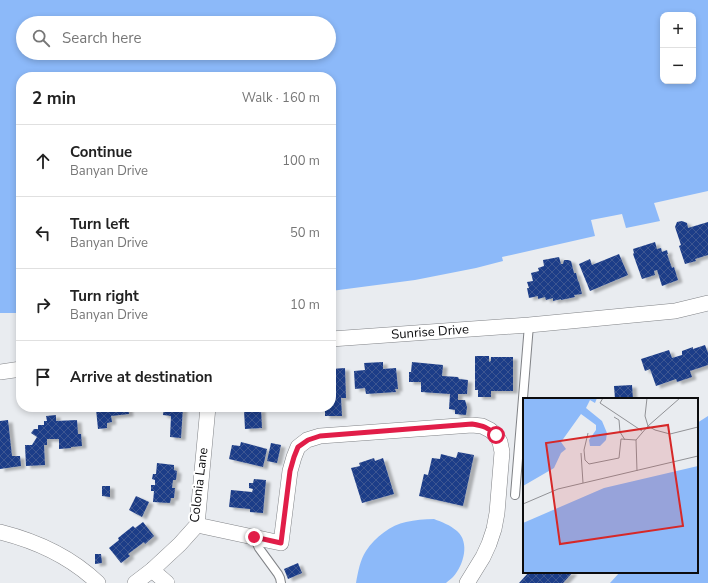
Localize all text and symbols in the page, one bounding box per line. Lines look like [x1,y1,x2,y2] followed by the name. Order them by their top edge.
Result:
[660,12,696,84] map controls
[660,12,696,48] button: +
[16,16,336,60] search box
[30,27,52,49] icon: search
[62,28,142,48] text: Search here
[660,48,696,84] button: −
[32,87,76,110] text: 2 min
[242,89,320,107] text: Walk · 160 m
[70,142,132,162] text: Continue
[32,150,54,172] icon: ahead
[282,152,320,170] text: 100 m
[70,162,148,180] text: Banyan Drive
[70,214,129,234] text: Turn left
[32,222,54,244] icon: left
[290,224,320,242] text: 50 m
[70,234,148,252] text: Banyan Drive
[70,286,139,306] text: Turn right
[32,294,54,316] icon: right
[290,296,320,314] text: 10 m
[70,306,148,324] text: Banyan Drive
[391,320,469,344] street label: Sunrise Drive
[32,366,54,388] icon: arrive
[70,367,213,387] text: Arrive at destination
[523,398,698,573] inset map
[487,426,505,444] route start
[185,446,213,524] street label: Colonia Lane
[245,528,263,546] route end

